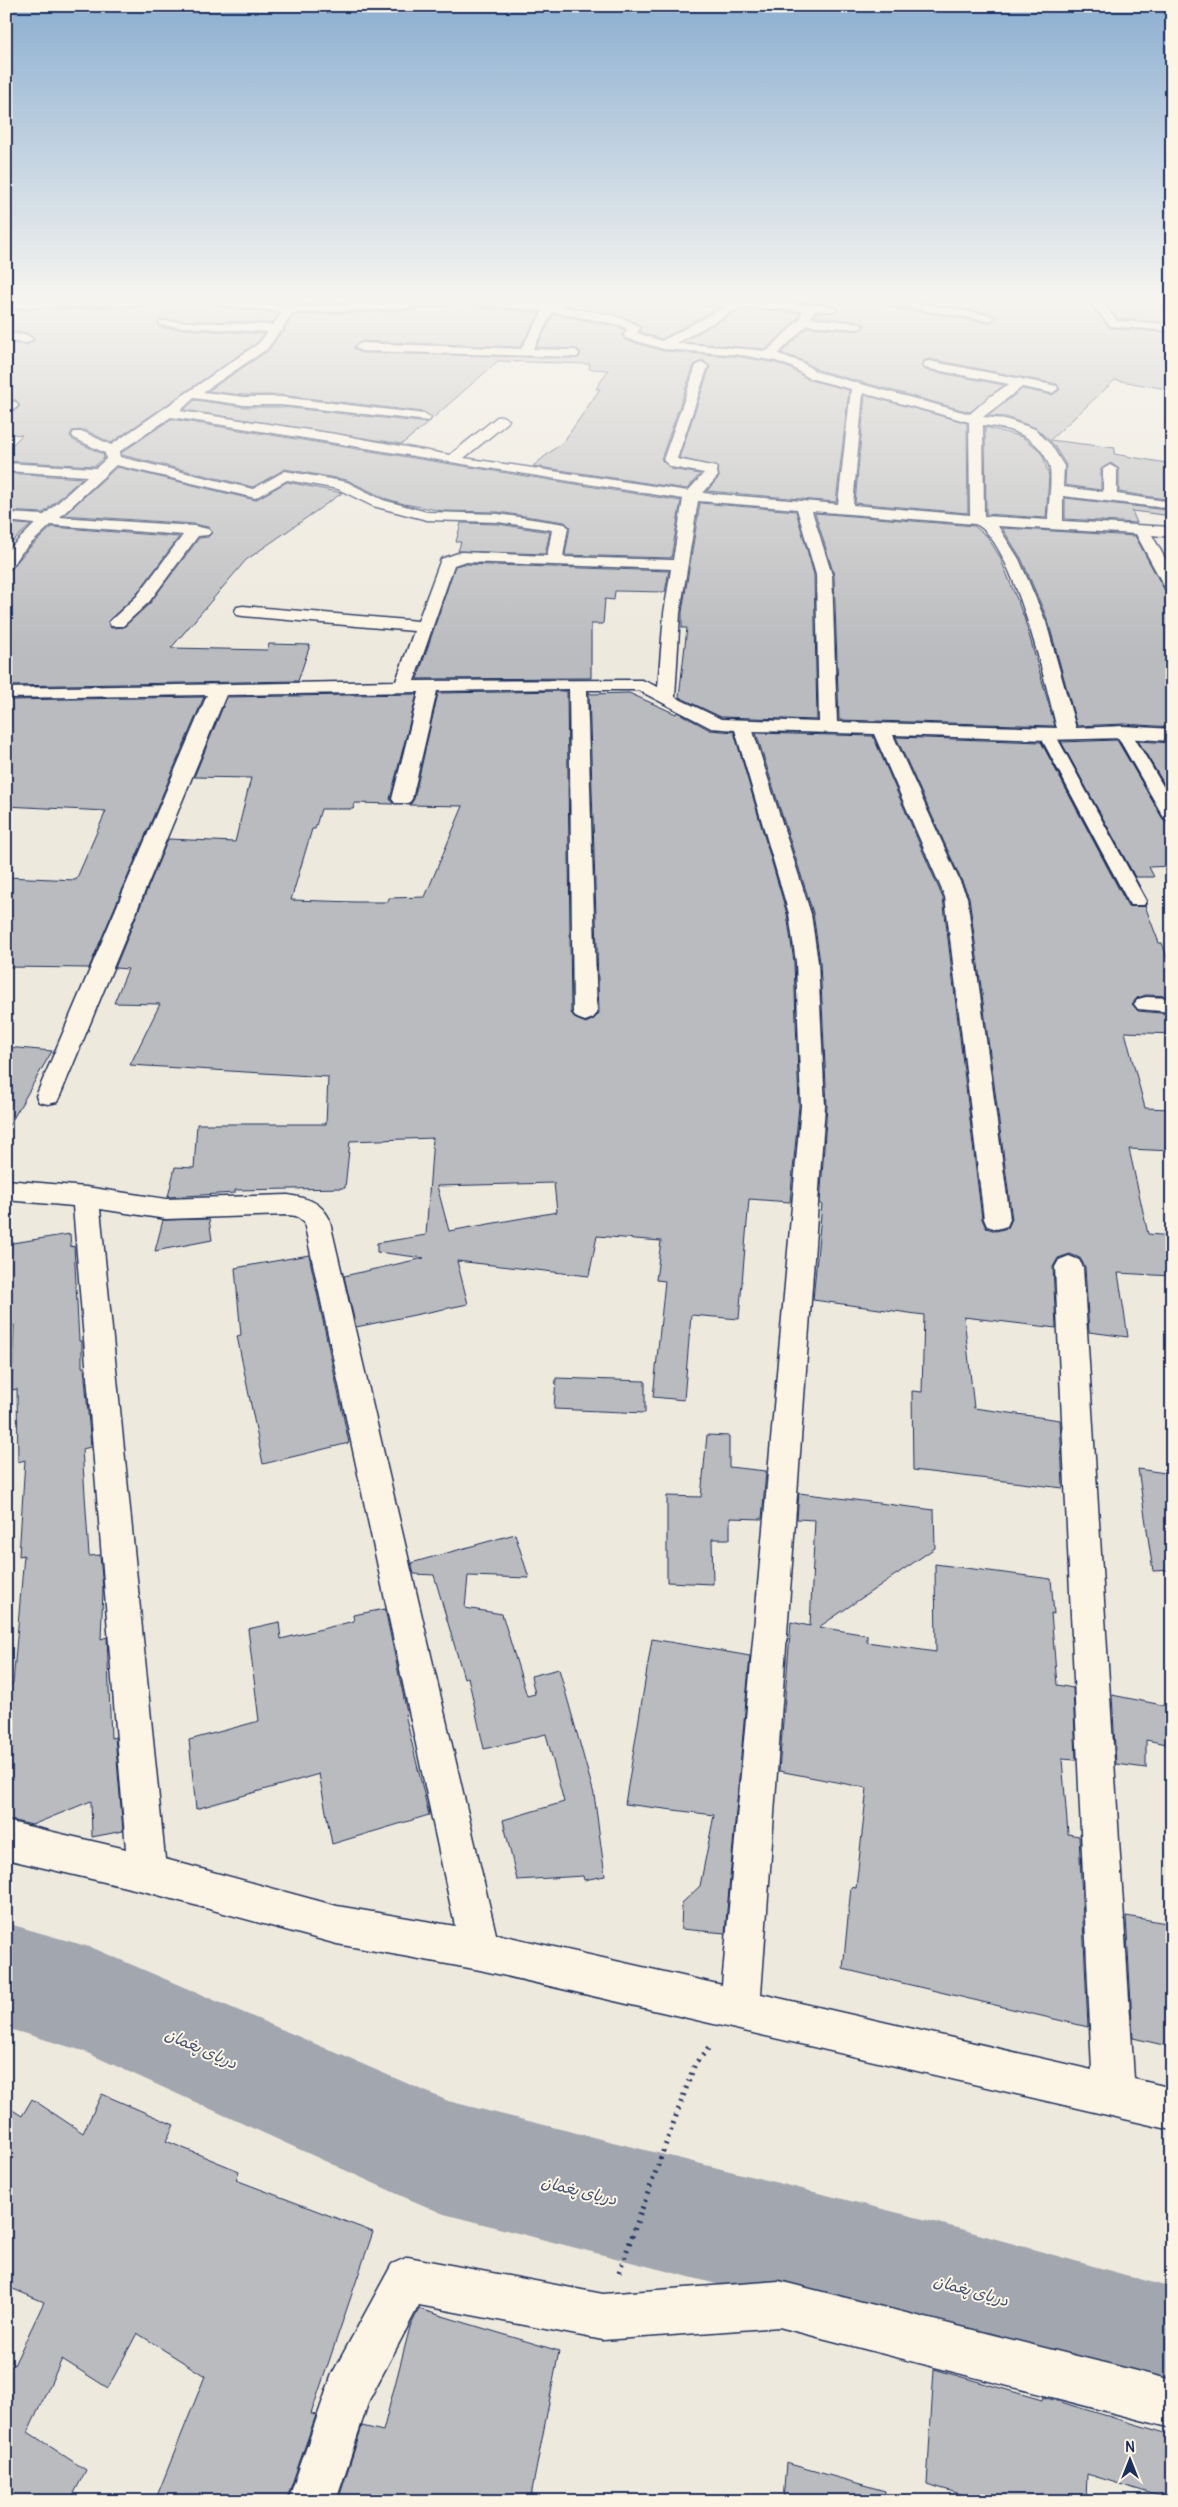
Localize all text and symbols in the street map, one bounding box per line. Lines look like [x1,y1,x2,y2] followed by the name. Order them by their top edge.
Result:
[162,2024,241,2074] water label: دریای پغمان
[539,2172,619,2210] water label: دریای پغمان
[931,2271,1011,2311] water label: دریای پغمان
[1106,2434,1156,2484] north arrow
[1125,2439,1135,2456] text: N

